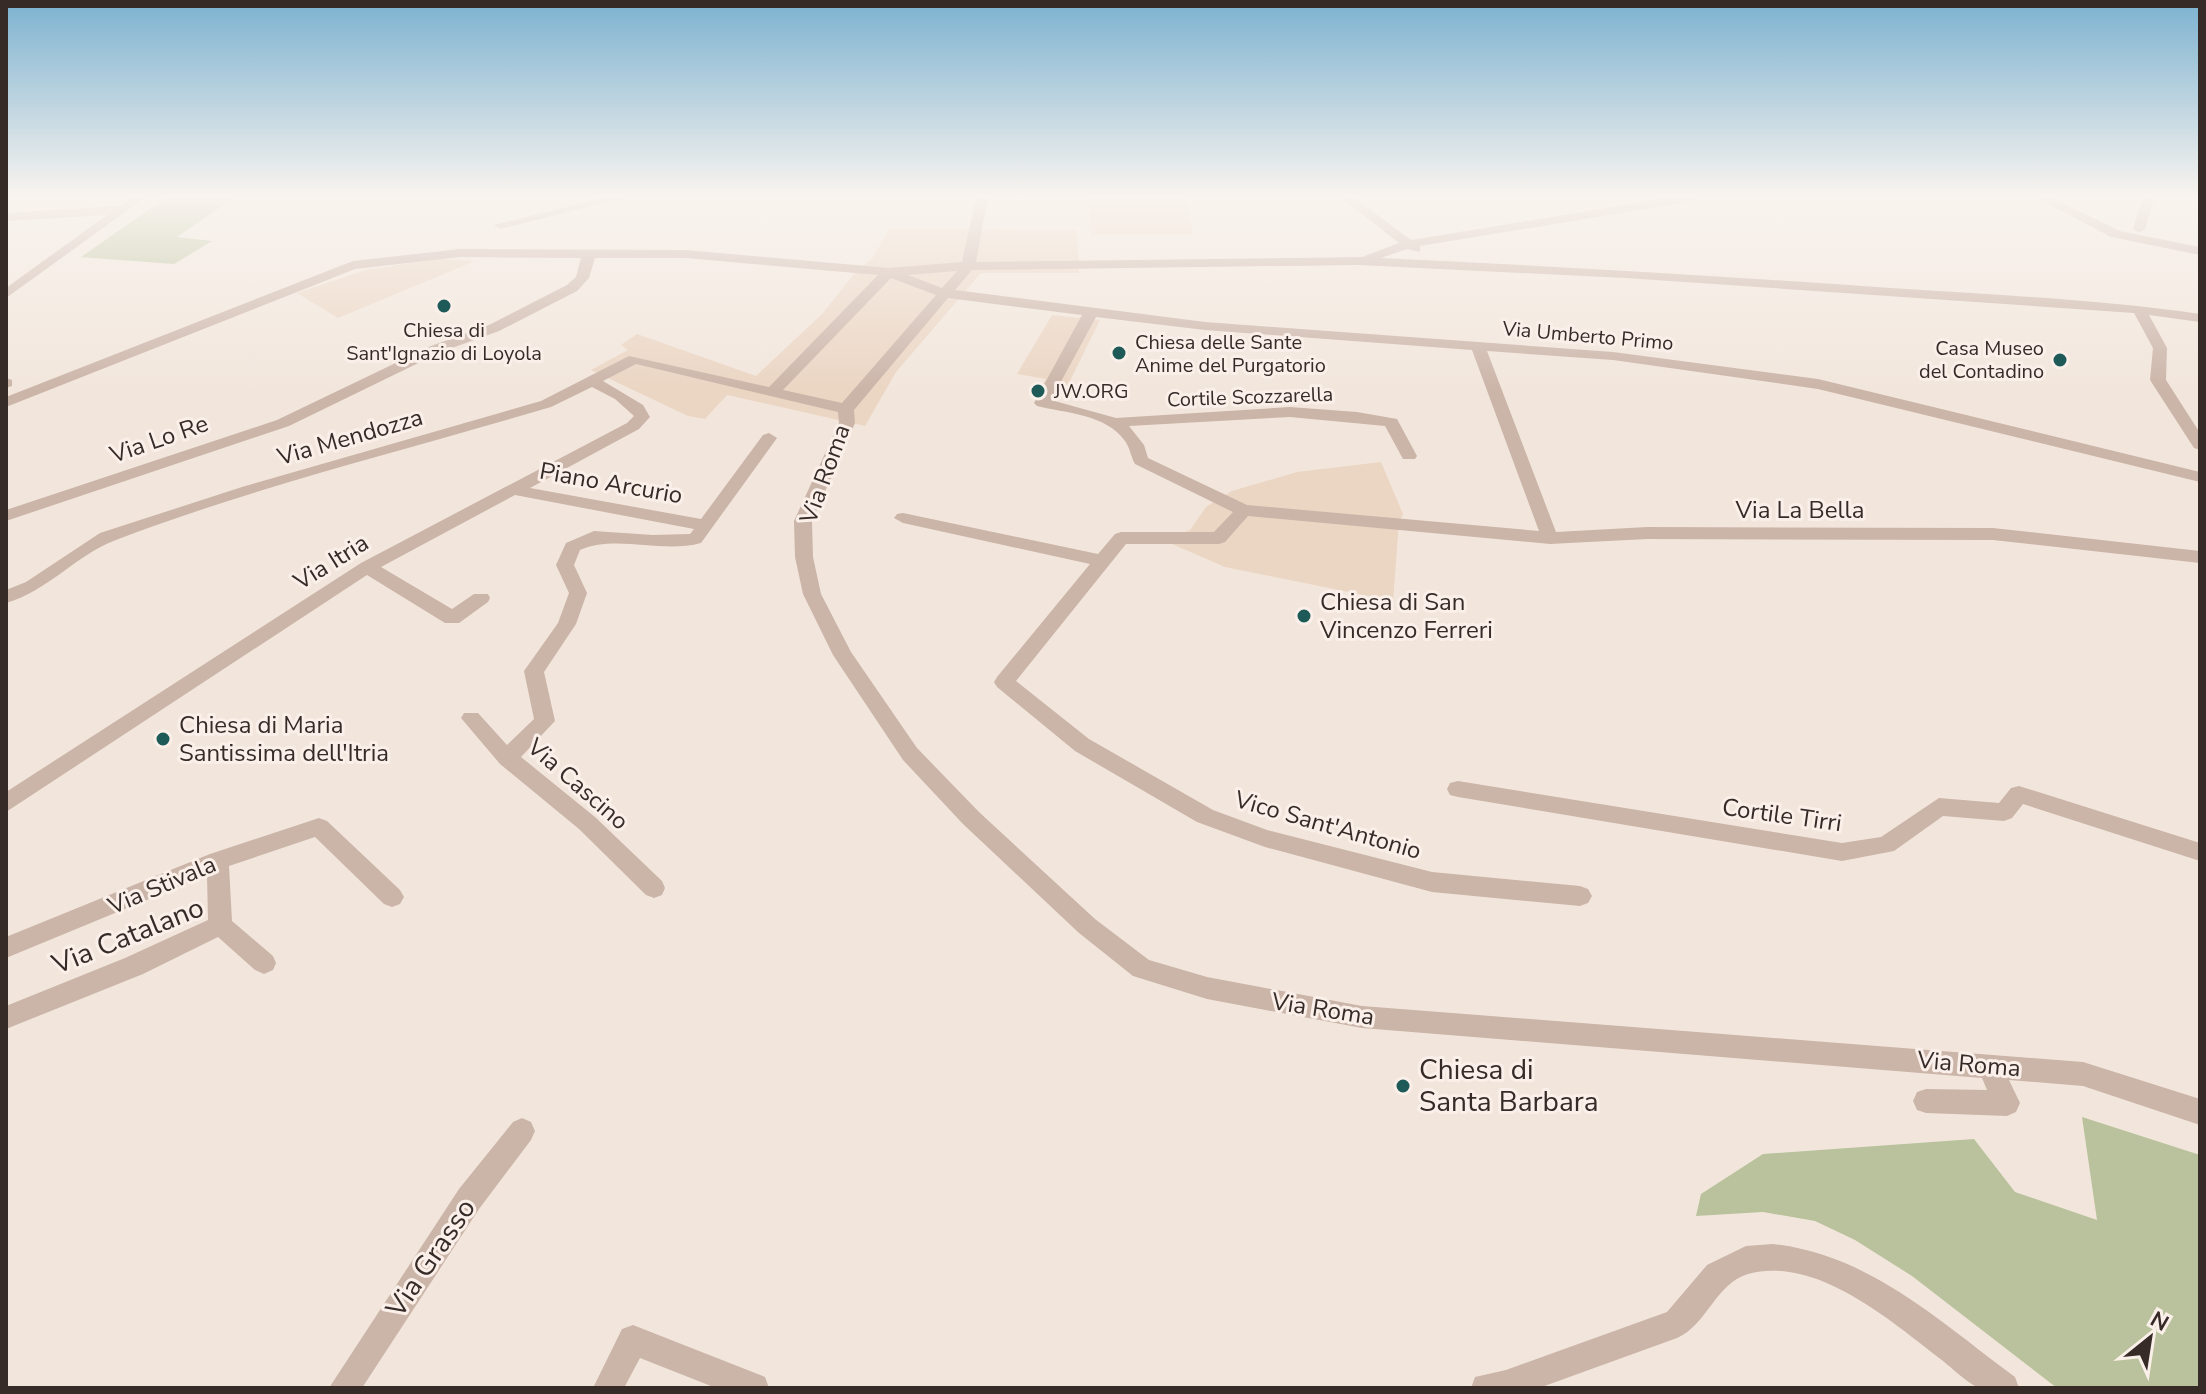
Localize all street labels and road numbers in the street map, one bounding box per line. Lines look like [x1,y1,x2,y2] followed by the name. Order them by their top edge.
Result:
[1500,315,1675,357] street label: Via Umberto Primo
[1166,381,1334,413] street label: Cortile Scozzarella
[273,401,426,473] street label: Via Mendozza
[105,407,212,471] street label: Via Lo Re
[792,420,858,529] street label: Via Roma
[537,455,685,511] street label: Piano Arcurio
[1735,494,1864,526] street label: Via La Bella
[287,527,374,598] street label: Via Itria
[520,730,636,837] street label: Via Cascino
[1230,783,1425,867] street label: Vico Sant'Antonio
[1720,791,1844,839] street label: Cortile Tirri
[102,848,221,922] street label: Via Stivala
[46,888,209,984] street label: Via Catalano
[1268,985,1377,1033] street label: Via Roma
[1915,1043,2022,1084] street label: Via Roma
[377,1191,485,1326] street label: Via Grasso

